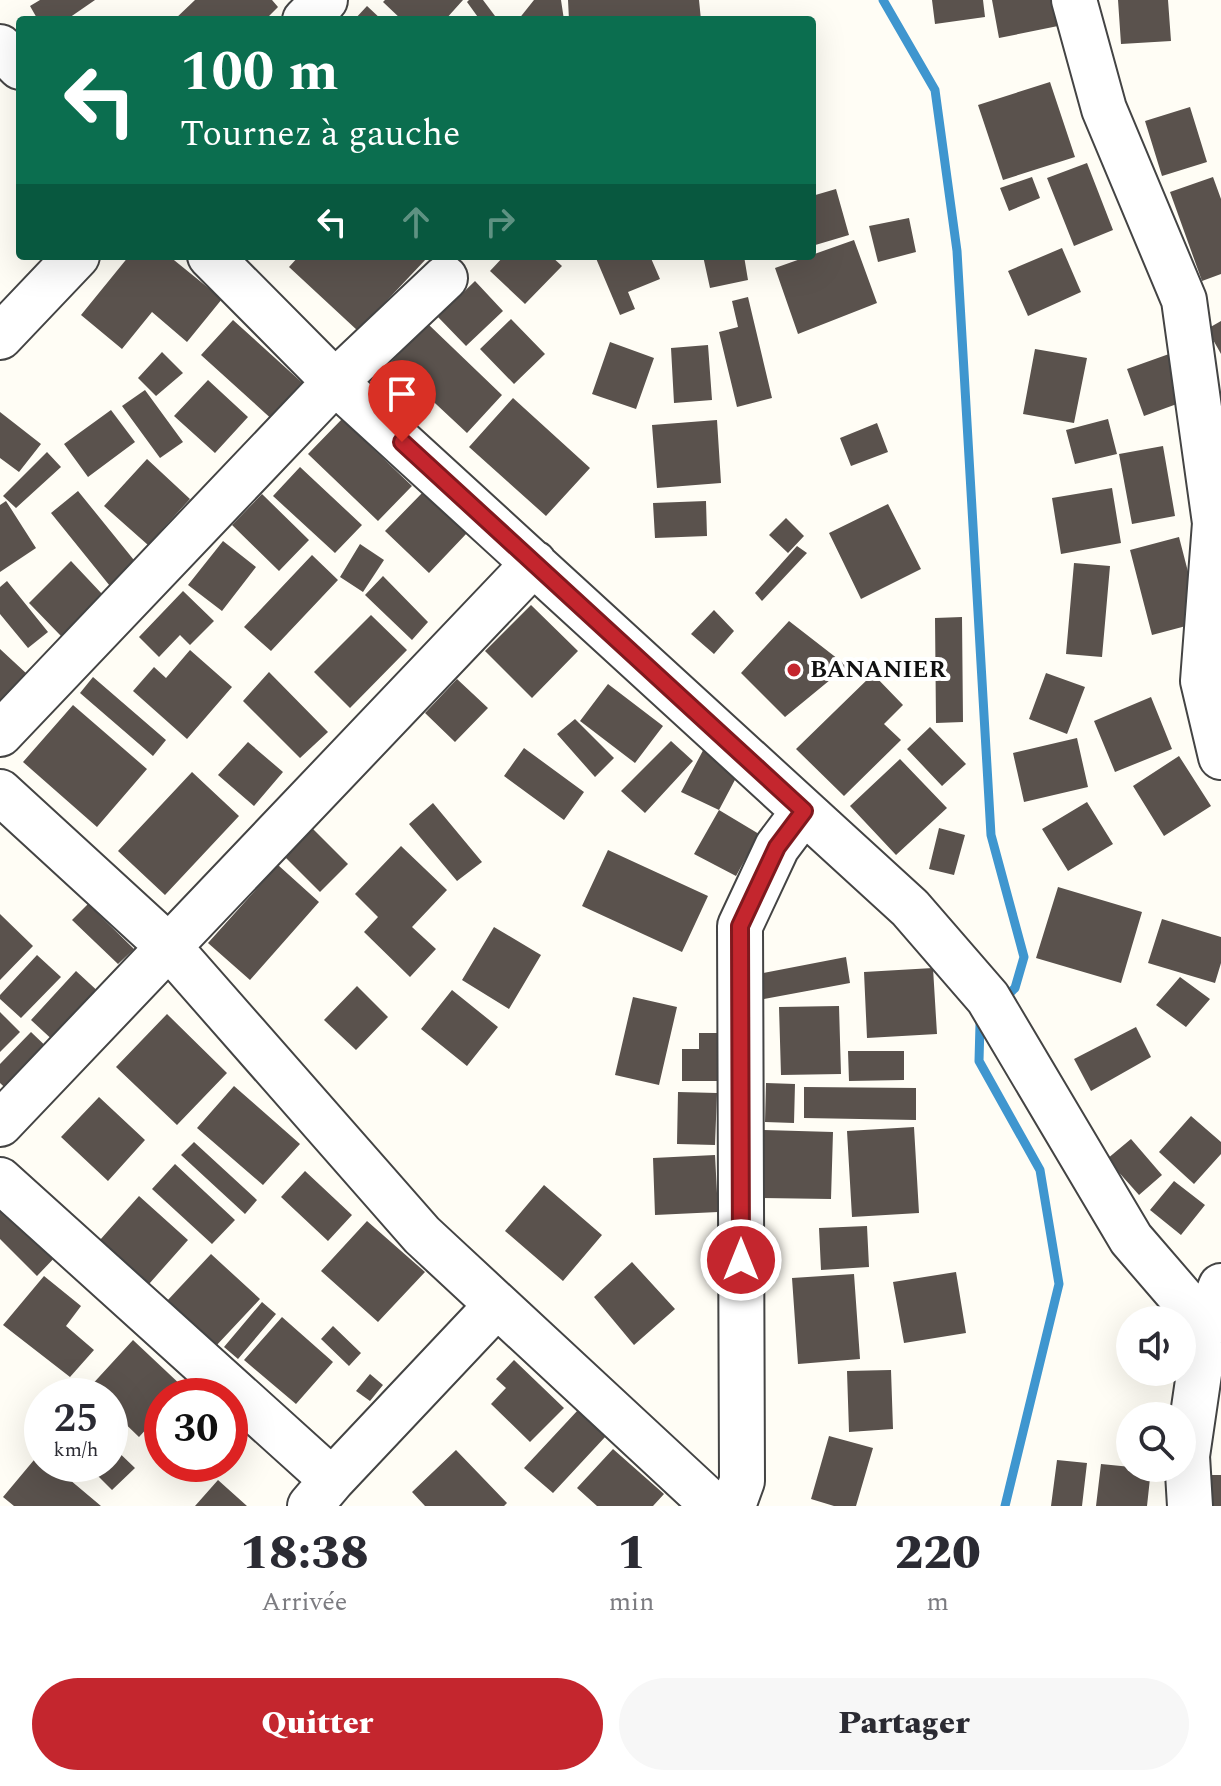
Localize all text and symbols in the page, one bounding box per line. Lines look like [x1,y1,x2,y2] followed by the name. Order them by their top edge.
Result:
[180,30,339,115] text: 100 m
[48,48,152,152] icon: left
[180,107,460,162] text: Tournez à gauche
[310,200,354,244] icon: left
[394,200,438,244] icon: ahead
[478,200,522,244] icon: right
[368,360,436,442] pin
[380,372,424,416] icon: arrive
[810,652,947,688] place label: BANANIER
[785,661,803,679] marker: BANANIER
[699,1218,783,1302] position arrow
[1116,1306,1196,1482] map controls
[1116,1306,1196,1386] button: sound
[144,1378,248,1482] speed limit sign: 30
[54,1389,98,1450] text: 25
[1116,1402,1196,1482] button: search
[54,1435,99,1465] text: km/h
[240,1517,369,1590] text: 18:38
[617,1517,646,1590] text: 1
[894,1517,981,1590] text: 220
[261,1582,347,1622] text: Arrivée
[609,1582,654,1622] text: min
[927,1582,949,1622] text: m
[32,1678,603,1770] button: Quitter
[619,1678,1189,1770] button: Partager

